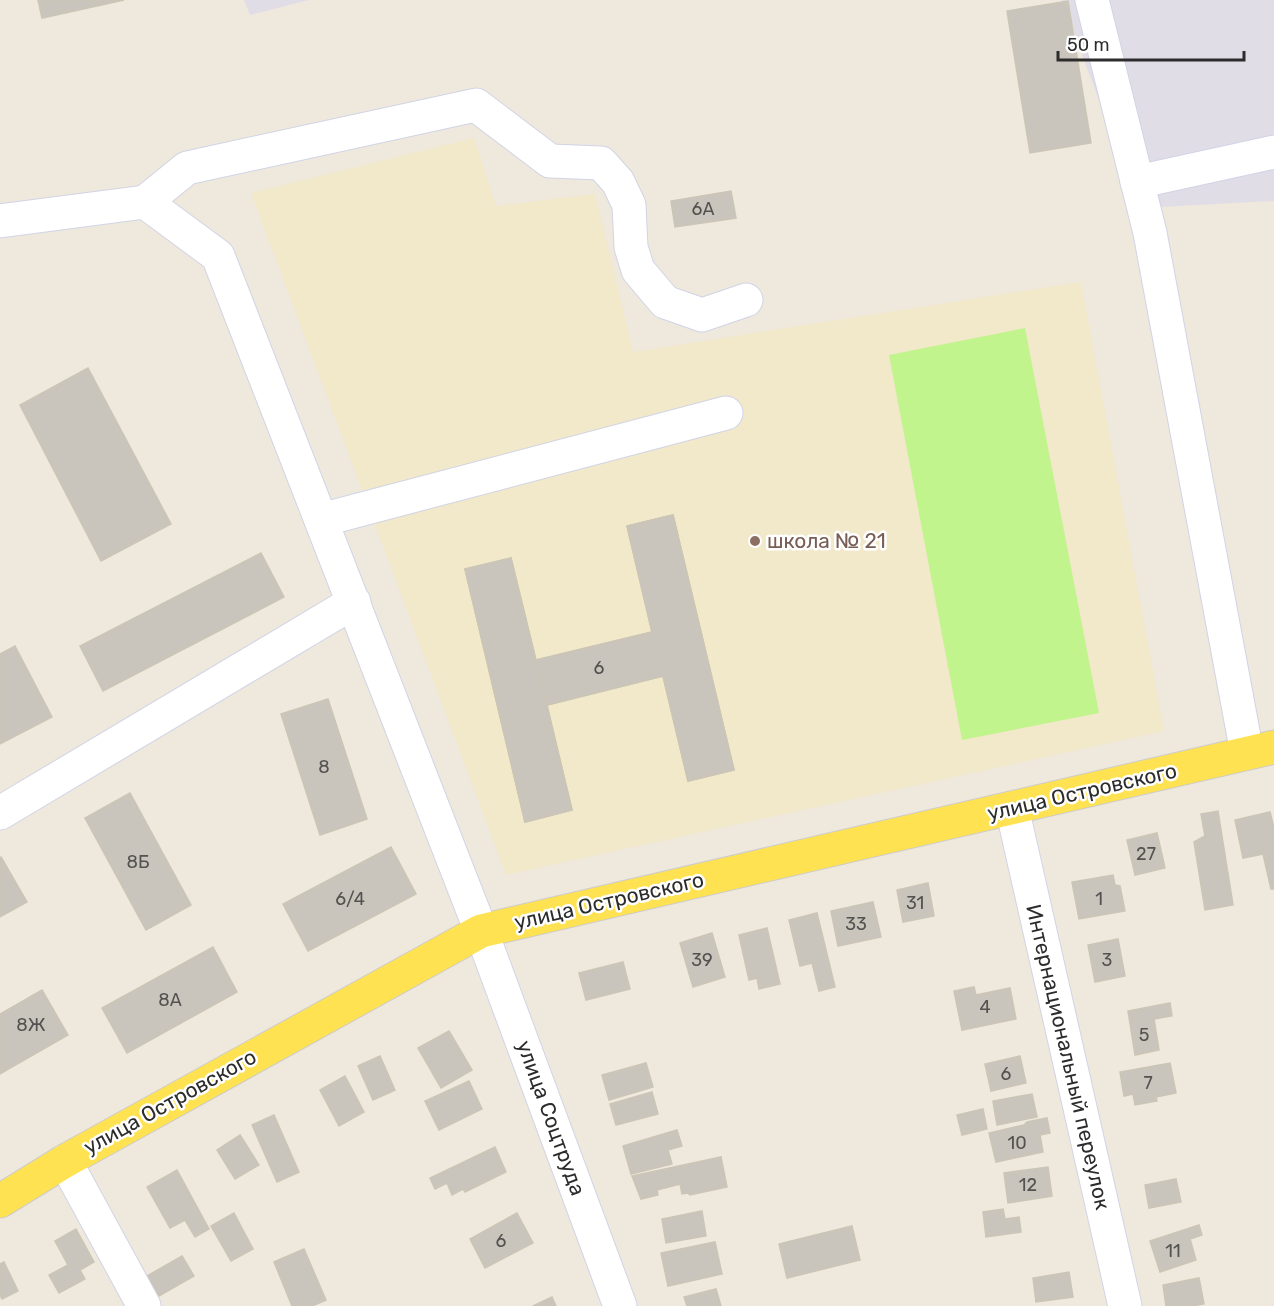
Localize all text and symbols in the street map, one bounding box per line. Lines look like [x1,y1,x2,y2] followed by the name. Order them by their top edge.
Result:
[1058,24,1244,62] scale bar
[1067,34,1110,56] text: 50 m
[692,198,714,220] house number: 6А
[767,528,886,553] place label: школа № 21
[748,534,762,548] marker: школа № 21
[594,657,605,679] house number: 6
[318,756,330,778] house number: 8
[985,758,1179,825] street label: улица Островского
[1136,843,1156,865] house number: 27
[127,851,149,873] house number: 8Б
[512,867,706,934] street label: улица Островского
[335,888,365,910] house number: 6/4
[1095,888,1103,910] house number: 1
[906,892,924,914] house number: 31
[1021,902,1116,1212] street label: Интернациональный переулок
[845,913,867,935] house number: 33
[691,949,713,971] house number: 39
[1102,949,1112,971] house number: 3
[158,989,182,1011] house number: 8А
[979,996,991,1018] house number: 4
[16,1014,46,1036] house number: 8Ж
[1139,1024,1149,1046] house number: 5
[512,1037,591,1199] street label: улица Соцтруда
[79,1044,261,1159] street label: улица Островского
[1001,1063,1012,1085] house number: 6
[1143,1072,1153,1094] house number: 7
[1007,1132,1027,1154] house number: 10
[1019,1174,1037,1196] house number: 12
[496,1230,507,1252] house number: 6
[1165,1240,1181,1262] house number: 11

